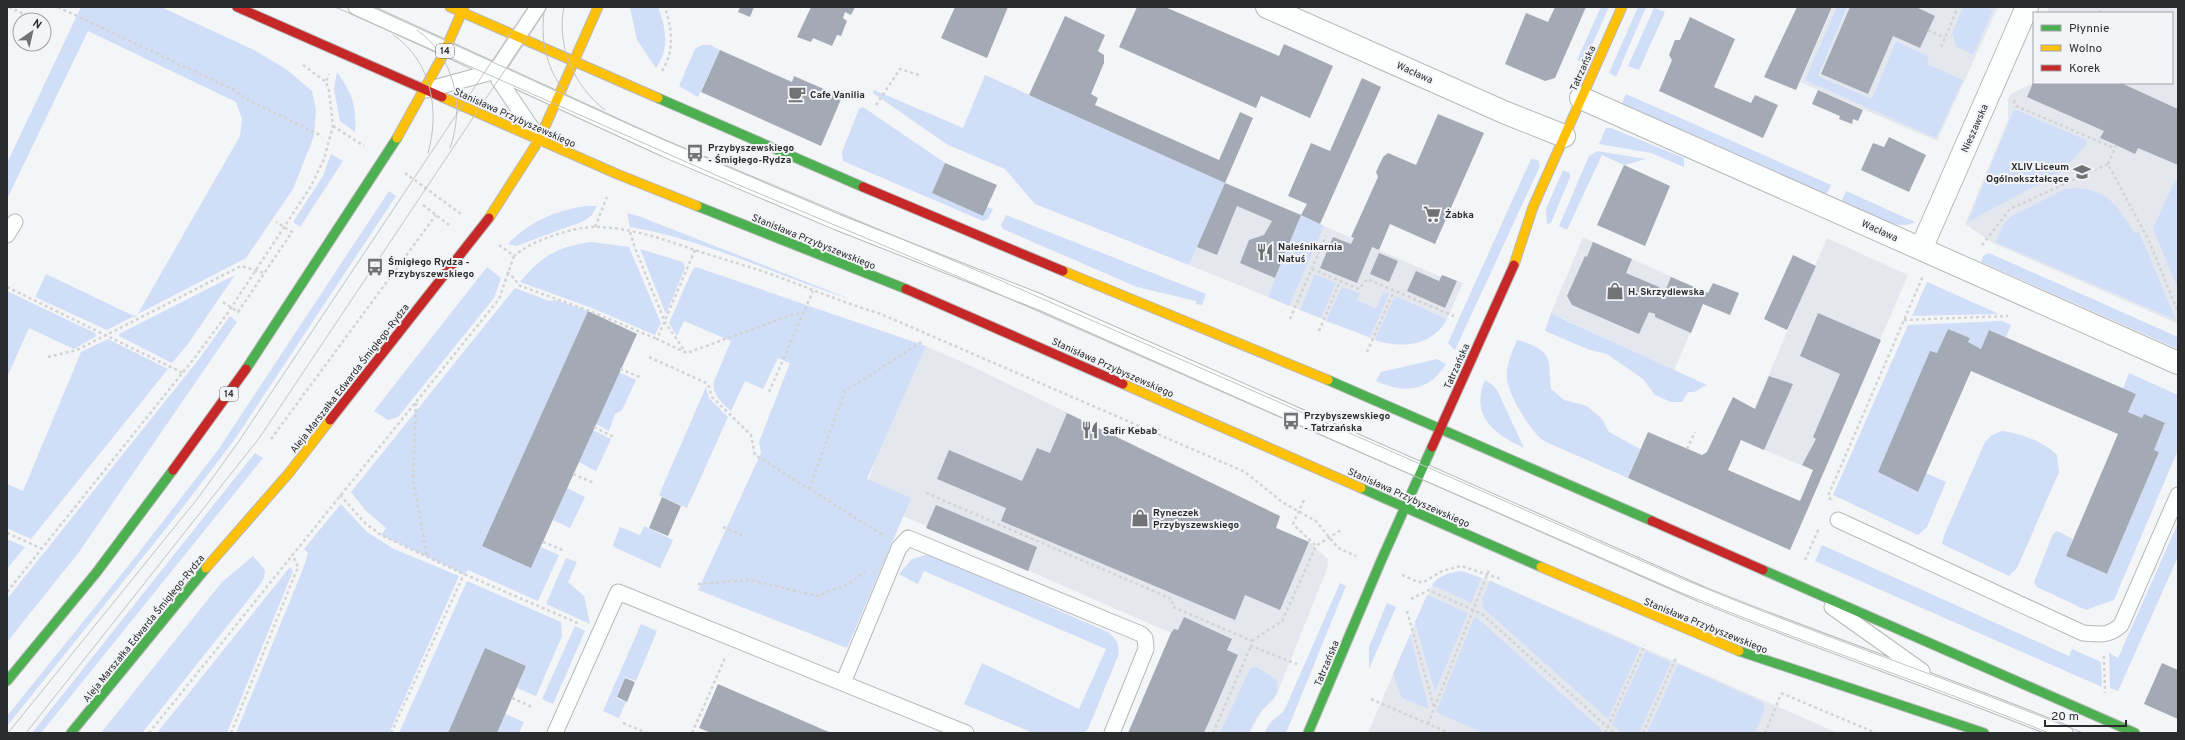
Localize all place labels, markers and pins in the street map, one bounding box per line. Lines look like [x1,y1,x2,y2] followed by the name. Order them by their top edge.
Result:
[787,84,807,104] cafe icon: Cafe Vanilia
[810,89,865,102] place label: Cafe Vanilia
[708,142,794,167] place label: Przybyszewskiego - Śmigłego-Rydza
[685,143,705,163] bus stop icon: Przybyszewskiego - Śmigłego-Rydza
[1986,161,2069,186] place label: XLIV Liceum Ogólnokształcące
[2072,162,2092,182] school or university icon: XLIV Liceum Ogólnokształcące
[1422,204,1442,224] supermarket icon: Żabka
[1445,208,1474,222] place label: Żabka
[1278,241,1342,266] place label: Naleśnikarnia Natuś
[1255,242,1275,262] restaurant icon: Naleśnikarnia Natuś
[388,256,474,281] place label: Śmigłego Rydza - Przybyszewskiego
[365,257,385,277] bus stop icon: Śmigłego Rydza - Przybyszewskiego
[1605,281,1625,301] shop icon: H. Skrzydlewska
[1628,286,1704,299] place label: H. Skrzydlewska
[1304,410,1390,435] place label: Przybyszewskiego - Tatrzańska
[1281,411,1301,431] bus stop icon: Przybyszewskiego - Tatrzańska
[1080,420,1100,440] restaurant icon: Safir Kebab
[1103,425,1157,438] place label: Safir Kebab
[1153,507,1239,532] place label: Ryneczek Przybyszewskiego
[1130,508,1150,528] shop icon: Ryneczek Przybyszewskiego

